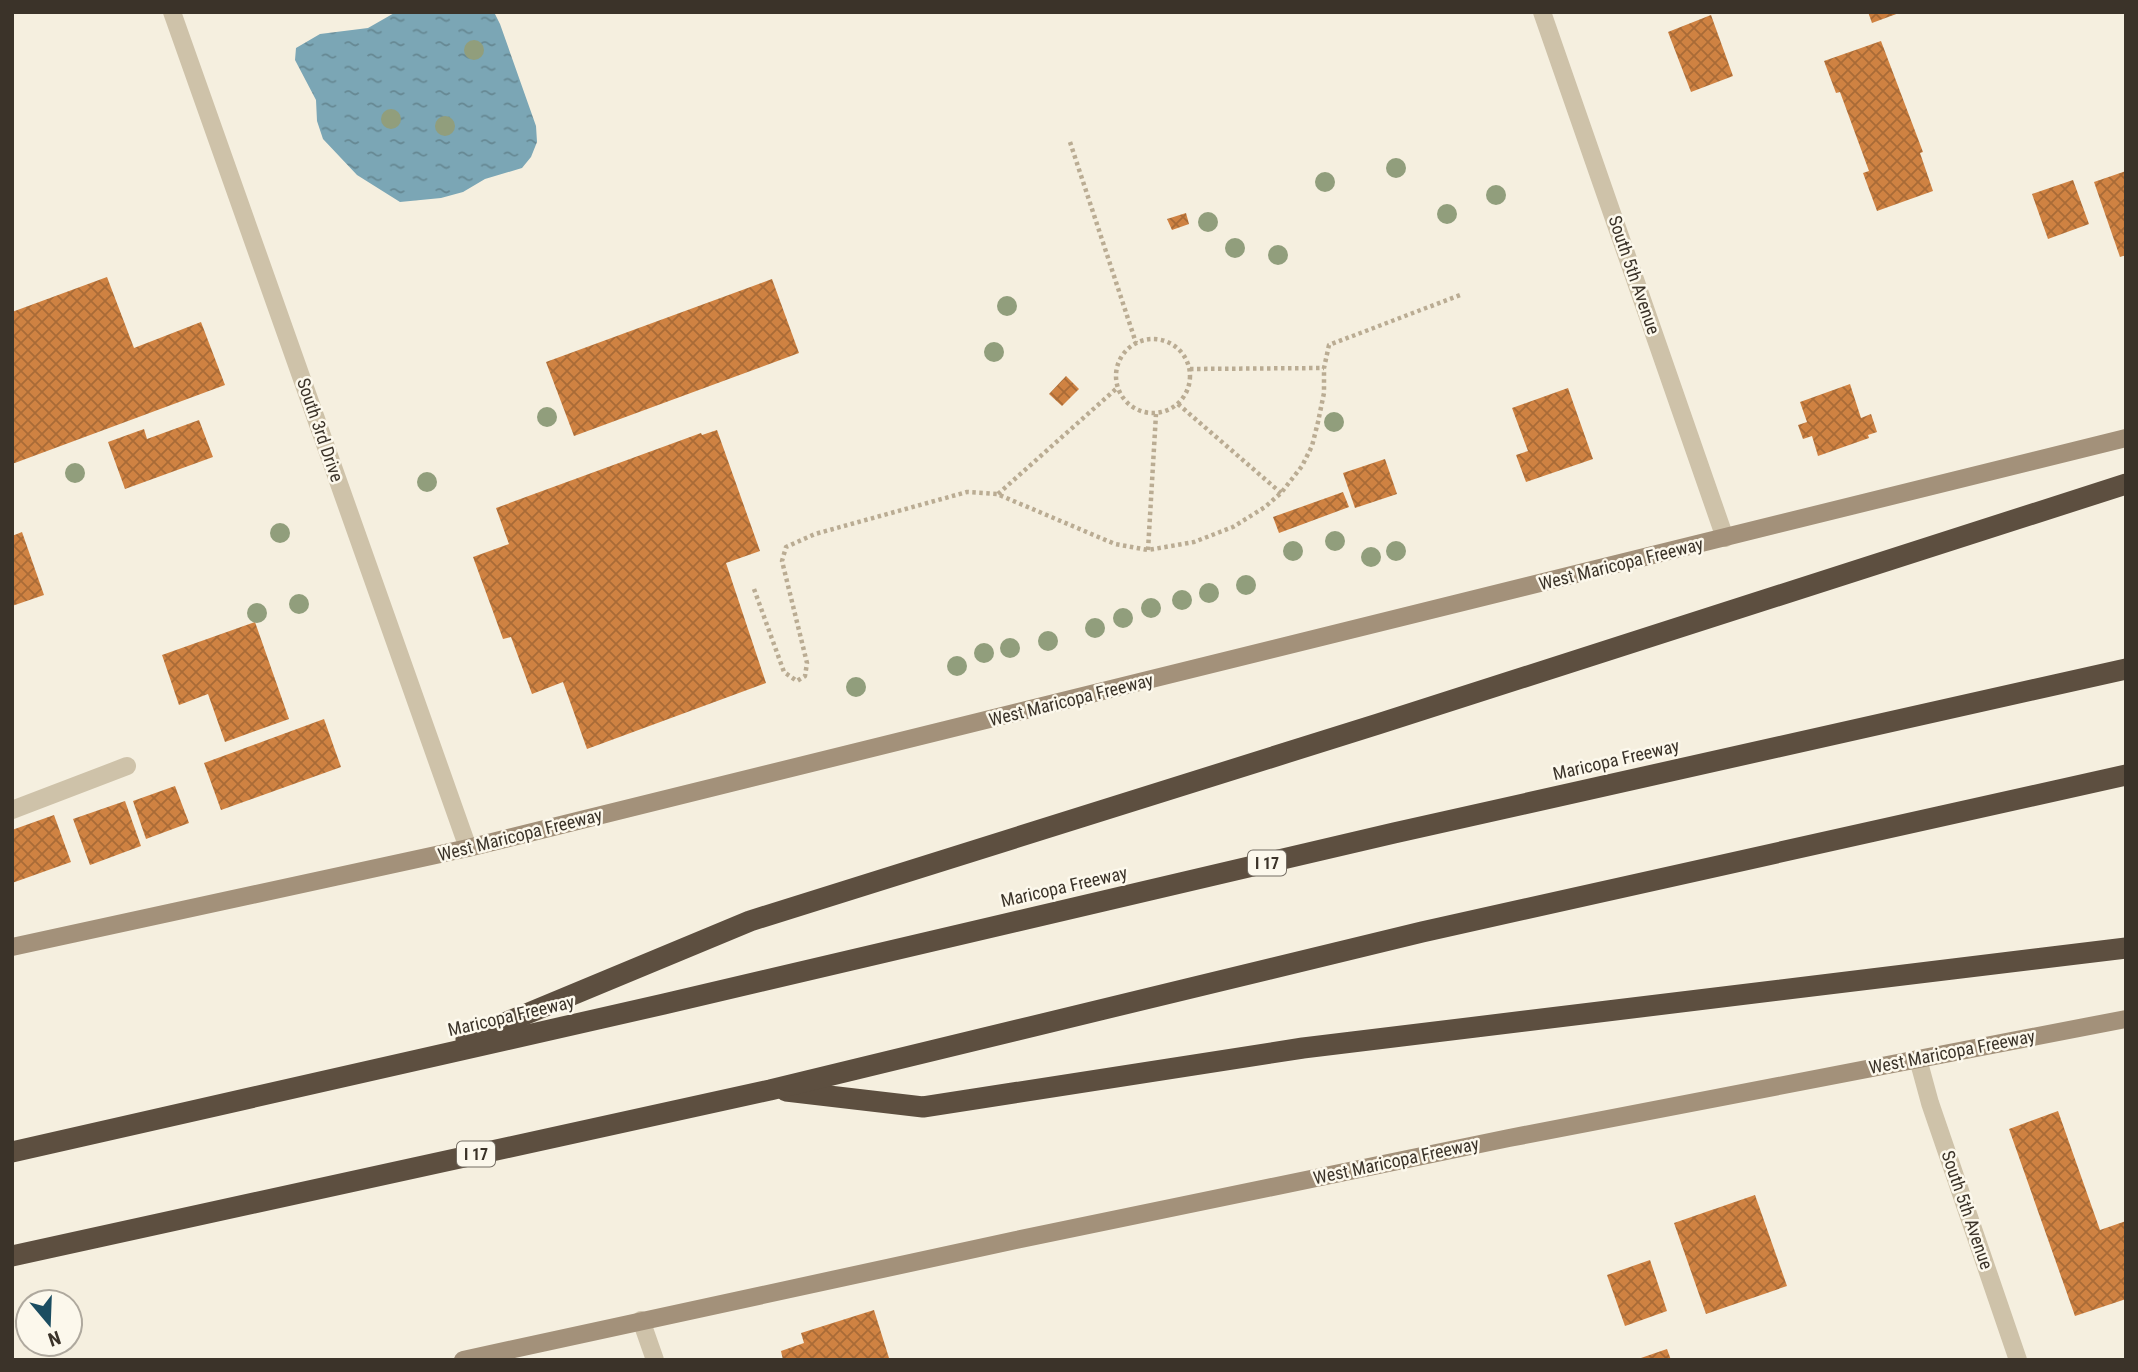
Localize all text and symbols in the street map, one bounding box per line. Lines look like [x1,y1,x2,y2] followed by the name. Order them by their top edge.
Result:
[1604,213,1665,337] street label: South 5th Avenue
[293,375,348,485] street label: South 3rd Drive
[1537,533,1706,594] street label: West Maricopa Freeway
[987,669,1156,730] street label: West Maricopa Freeway
[1551,735,1682,784] street label: Maricopa Freeway
[436,804,605,865] street label: West Maricopa Freeway
[1248,850,1286,876] road number: I 17
[999,862,1130,911] street label: Maricopa Freeway
[446,991,577,1040] street label: Maricopa Freeway
[1867,1025,2037,1078] street label: West Maricopa Freeway
[1311,1133,1481,1188] street label: West Maricopa Freeway
[457,1142,495,1166] road number: I 17
[1937,1148,1998,1272] street label: South 5th Avenue
[14,1288,84,1358] north arrow
[45,1326,64,1351] text: N

